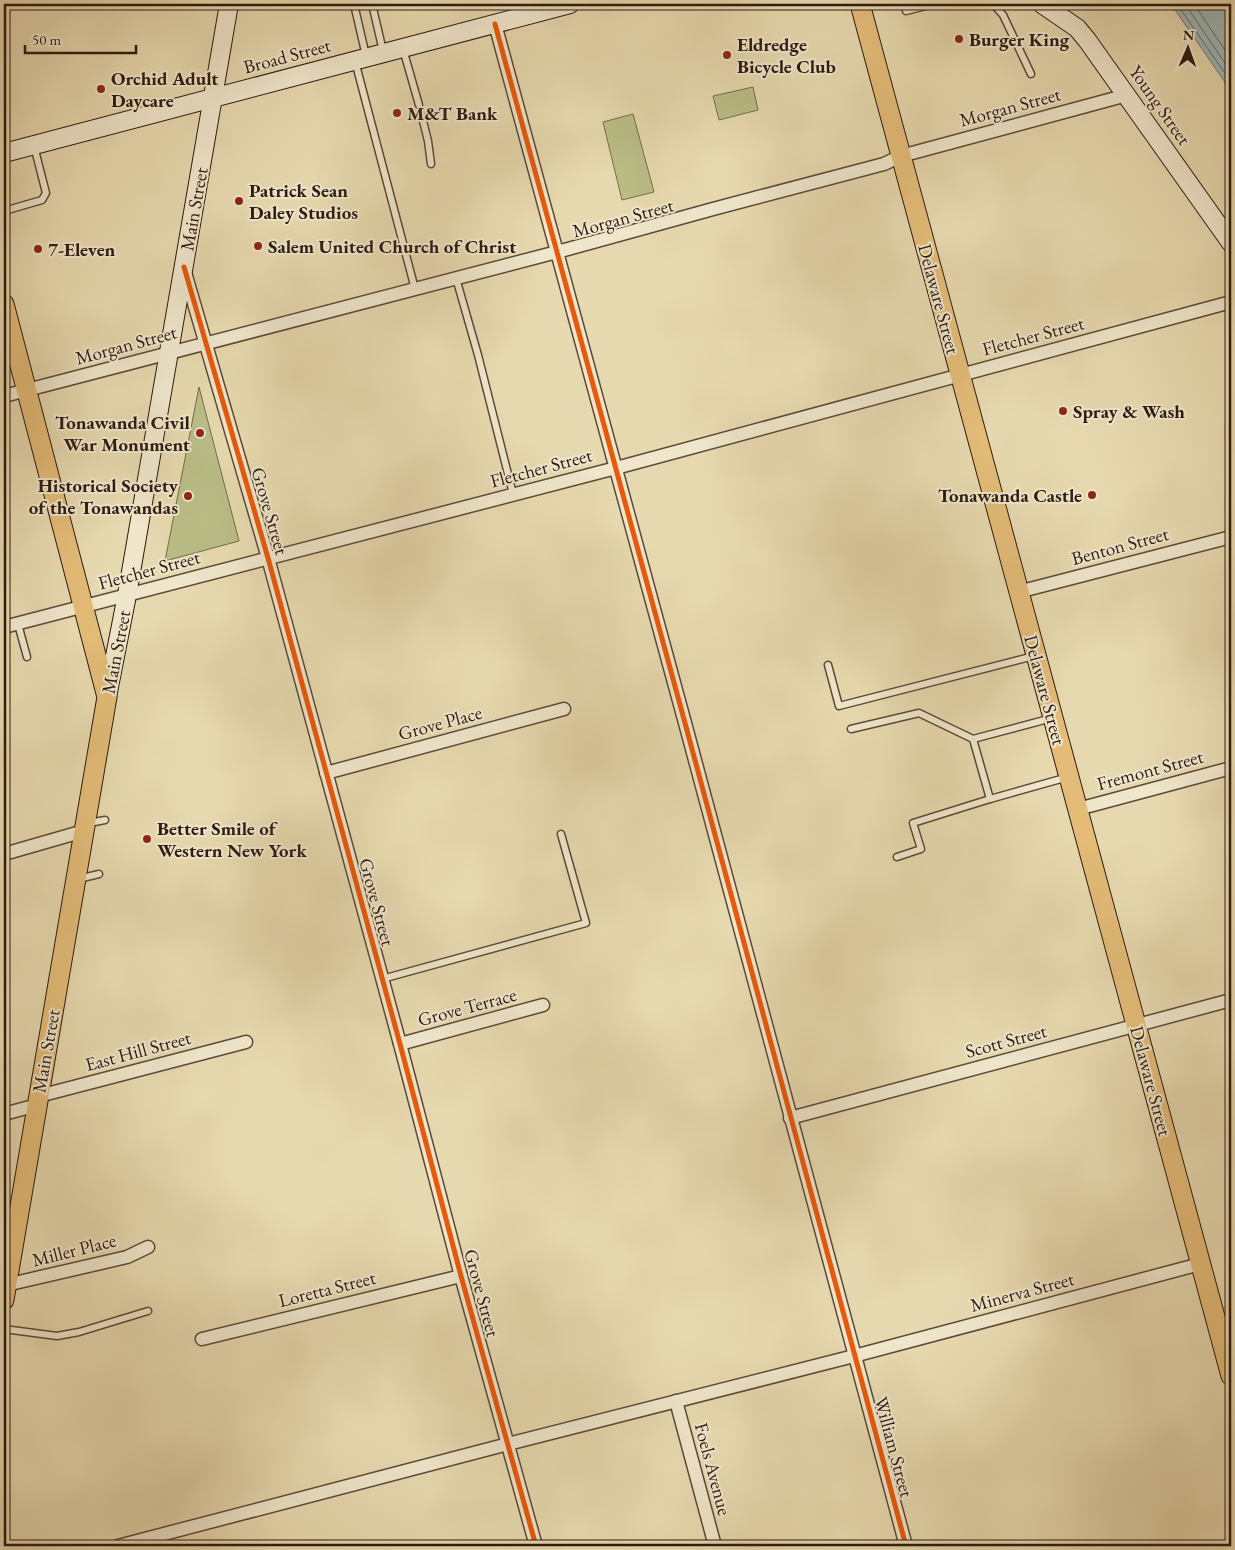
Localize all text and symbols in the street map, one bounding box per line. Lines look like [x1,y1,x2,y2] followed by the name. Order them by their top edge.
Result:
[25,22,136,54] scale bar
[1162,22,1212,72] north arrow
[1182,26,1195,44] text: N
[969,27,1070,52] place label: Burger King
[32,30,61,49] text: 50 m
[241,32,333,80] street label: Broad Street
[737,32,836,79] place label: Eldredge Bicycle Club
[953,33,965,45] marker: Burger King
[721,49,733,61] marker: Eldredge Bicycle Club
[1123,60,1197,150] street label: Young Street
[111,66,218,113] place label: Orchid Adult Daycare
[957,81,1063,133] street label: Morgan Street
[95,83,107,95] marker: Orchid Adult Daycare
[407,101,498,126] place label: M&T Bank
[391,107,403,119] marker: M&T Bank
[174,165,214,253] street label: Main Street
[249,178,358,225] place label: Patrick Sean Daley Studios
[570,192,676,244] street label: Morgan Street
[233,195,245,207] marker: Patrick Sean Daley Studios
[268,234,516,259] place label: Salem United Church of Christ
[48,237,116,262] place label: 7-Eleven
[252,240,264,252] marker: Salem United Church of Christ
[912,241,966,357] street label: Delaware Street
[32,243,44,255] marker: 7-Eleven
[979,310,1087,362] street label: Fletcher Street
[73,319,179,371] street label: Morgan Street
[1073,399,1185,424] place label: Spray & Wash
[1057,405,1069,417] marker: Spray & Wash
[55,410,191,457] place label: Tonawanda Civil War Monument
[194,427,206,439] marker: Tonawanda Civil War Monument
[487,442,595,494] street label: Fletcher Street
[246,464,294,558] street label: Grove Street
[29,473,179,520] place label: Historical Society of the Tonawandas
[938,483,1082,508] place label: Tonawanda Castle
[1086,489,1098,501] marker: Tonawanda Castle
[182,490,194,502] marker: Historical Society of the Tonawandas
[1069,521,1171,571] street label: Benton Street
[95,544,203,596] street label: Fletcher Street
[96,608,136,696] street label: Main Street
[1018,632,1072,748] street label: Delaware Street
[395,700,485,746] street label: Grove Place
[1094,744,1206,796] street label: Fremont Street
[157,816,307,863] place label: Better Smile of Western New York
[141,833,153,845] marker: Better Smile of Western New York
[353,855,401,949] street label: Grove Street
[415,982,519,1032] street label: Grove Terrace
[26,1007,66,1095] street label: Main Street
[963,1018,1049,1064] street label: Scott Street
[1124,1023,1178,1139] street label: Delaware Street
[82,1025,194,1077] street label: East Hill Street
[29,1227,119,1273] street label: Miller Place
[458,1246,506,1340] street label: Grove Street
[276,1265,378,1313] street label: Loretta Street
[967,1266,1077,1318] street label: Minerva Street
[869,1394,919,1500] street label: William Street
[689,1420,737,1518] street label: Foels Avenue

